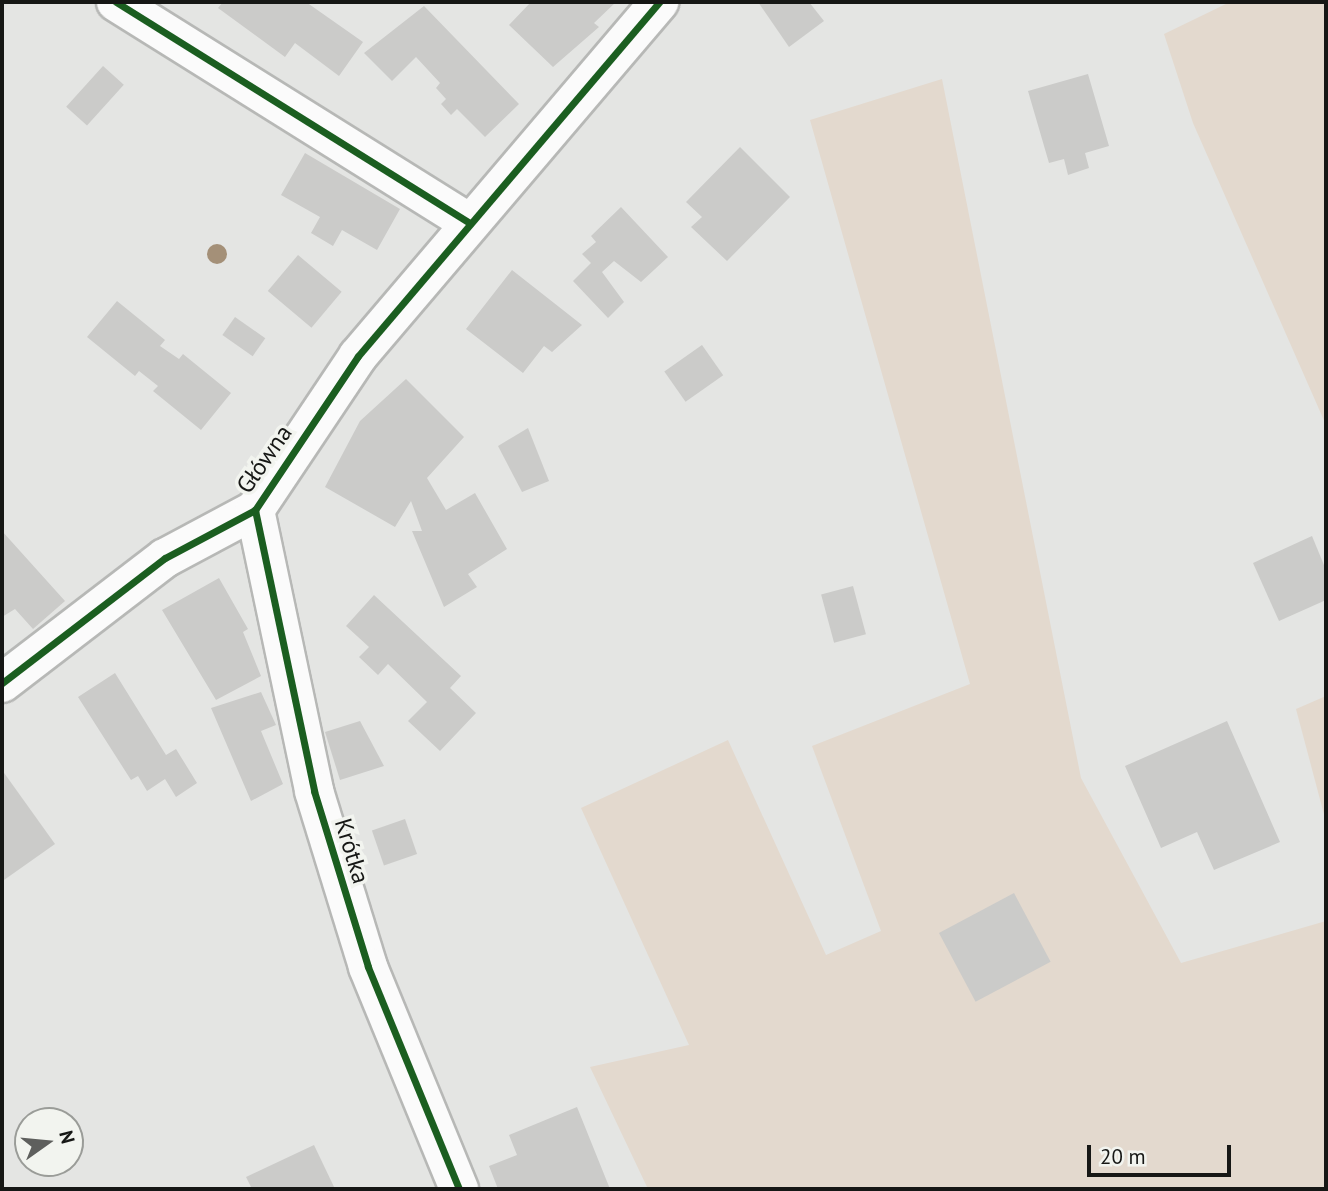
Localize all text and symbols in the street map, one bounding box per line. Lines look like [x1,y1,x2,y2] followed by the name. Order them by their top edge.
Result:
[230,419,298,499] street label: Główna
[329,815,375,887] street label: Krótka
[14,1107,84,1177] north arrow
[54,1128,81,1146] text: N
[1090,1132,1234,1176] scale bar
[1100,1143,1146,1170] text: 20 m

